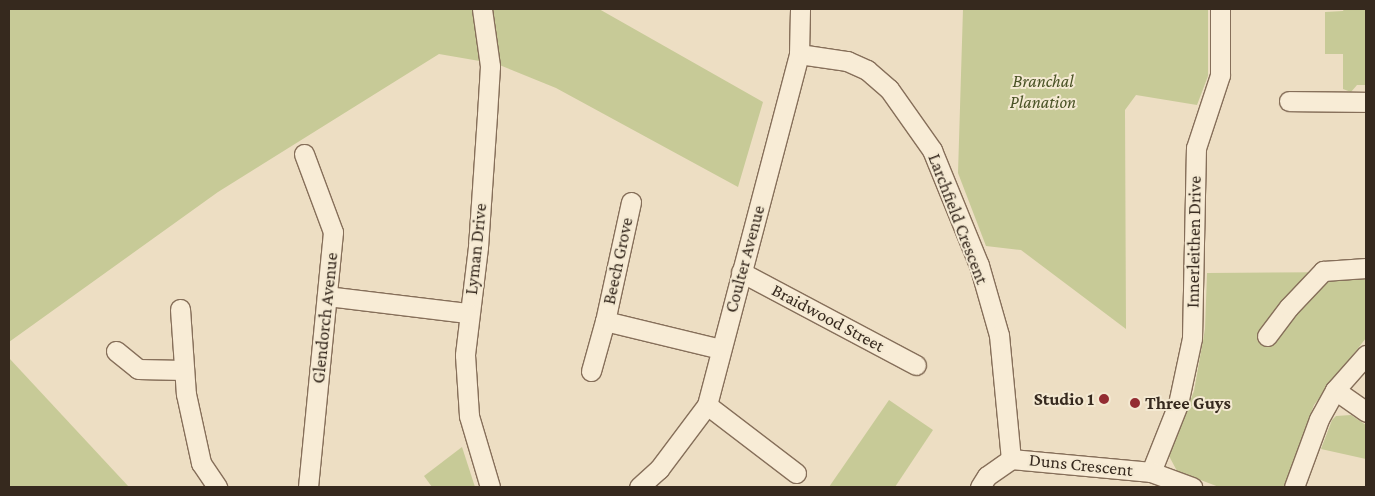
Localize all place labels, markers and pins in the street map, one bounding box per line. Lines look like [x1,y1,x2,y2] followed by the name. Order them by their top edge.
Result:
[1034,388,1094,410] place label: Studio 1
[1145,392,1231,414] place label: Three Guys
[1098,393,1110,405] marker: Studio 1
[1129,397,1141,409] marker: Three Guys

